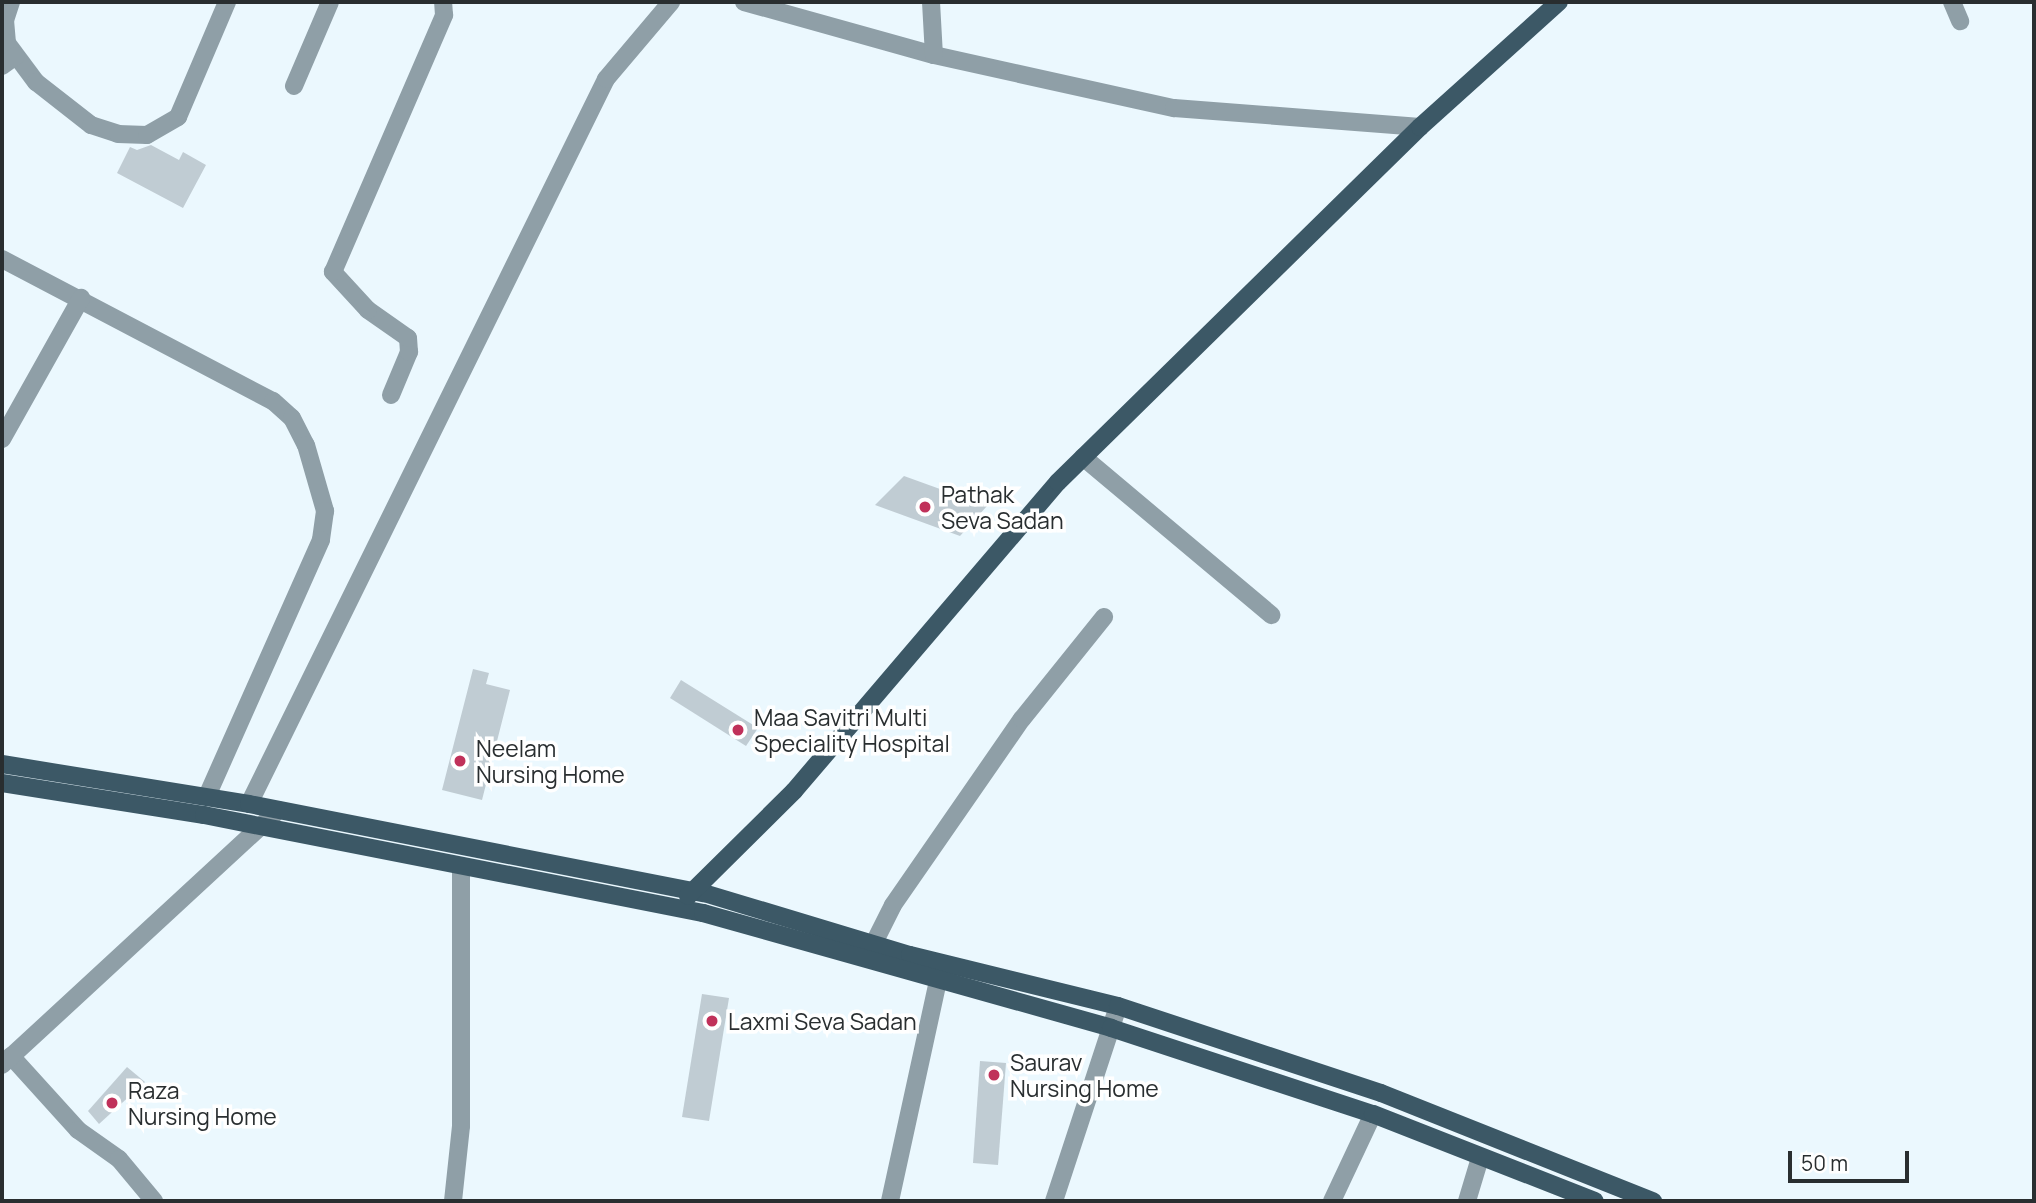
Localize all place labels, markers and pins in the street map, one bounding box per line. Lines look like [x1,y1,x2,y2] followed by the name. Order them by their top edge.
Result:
[941,480,1064,534] place label: Pathak Seva Sadan
[915,497,935,517] marker: Pathak Seva Sadan
[754,703,950,757] place label: Maa Savitri Multi Speciality Hospital
[728,720,748,740] marker: Maa Savitri Multi Speciality Hospital
[476,734,625,788] place label: Neelam Nursing Home
[450,751,470,771] marker: Neelam Nursing Home
[728,1007,917,1035] place label: Laxmi Seva Sadan
[702,1011,722,1031] marker: Laxmi Seva Sadan
[1010,1048,1159,1102] place label: Saurav Nursing Home
[984,1065,1004,1085] marker: Saurav Nursing Home
[128,1076,277,1130] place label: Raza Nursing Home
[102,1093,122,1113] marker: Raza Nursing Home

